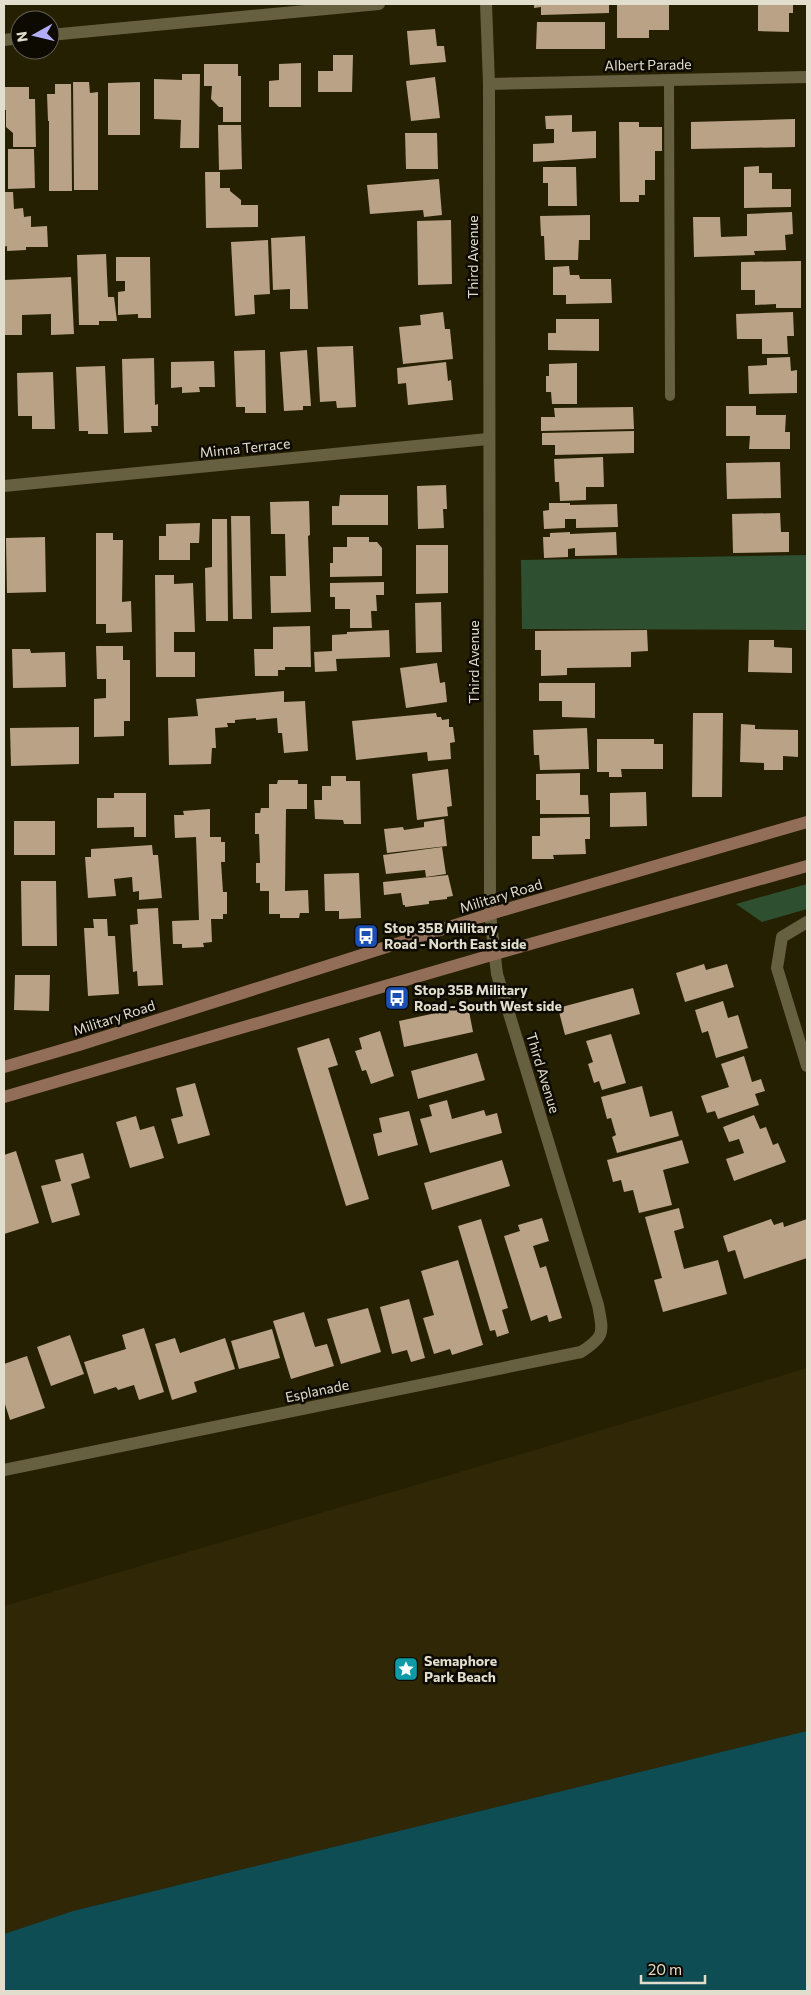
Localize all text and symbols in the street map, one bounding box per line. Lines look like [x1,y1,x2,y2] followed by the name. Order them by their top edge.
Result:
[10,10,60,60] north arrow
[12,30,31,43] text: N
[604,55,692,74] street label: Albert Parade
[464,215,481,299] street label: Third Avenue
[199,434,291,461] street label: Minna Terrace
[465,620,482,704] street label: Third Avenue
[458,875,544,916] street label: Military Road
[384,919,527,952] place label: Stop 35B Military Road - North East side
[353,923,379,949] bus stop icon: Stop 35B Military Road - North East side
[414,981,562,1014] place label: Stop 35B Military Road - South West side
[384,985,410,1011] bus stop icon: Stop 35B Military Road - South West side
[71,996,157,1039] street label: Military Road
[523,1030,564,1115] street label: Third Avenue
[284,1375,350,1406] street label: Esplanade
[424,1652,497,1685] place label: Semaphore Park Beach
[393,1656,419,1682] place icon: Semaphore Park Beach
[641,1952,705,1984] scale bar
[648,1960,682,1978] text: 20 m

